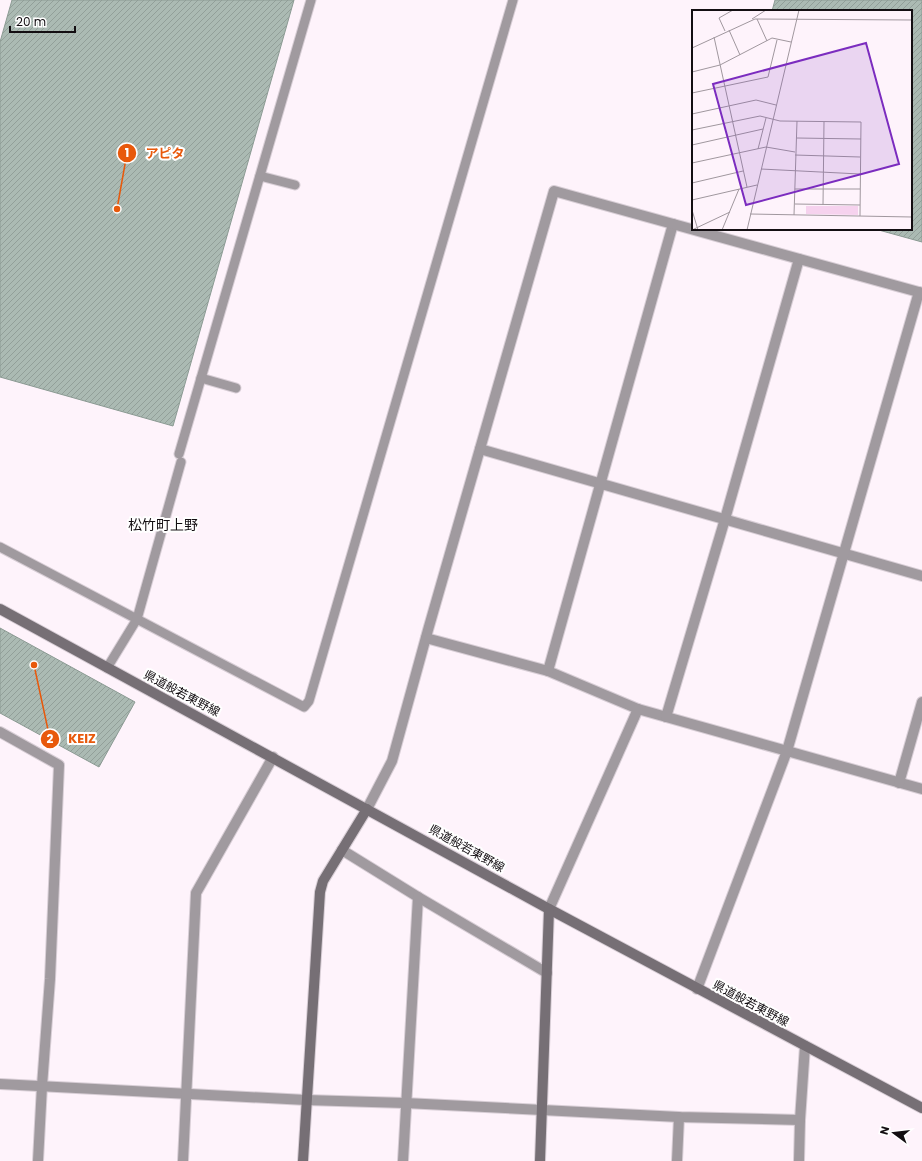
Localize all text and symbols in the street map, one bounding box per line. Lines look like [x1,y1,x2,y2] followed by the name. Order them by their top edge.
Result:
[10,8,75,34] scale bar
[692,10,912,230] inset map
[16,13,46,30] text: 20 m
[117,141,192,166] callout: アピタ
[125,144,129,161] text: 1
[145,144,185,163] text: アピタ
[128,515,198,535] district label: 松竹町上野
[141,666,223,720] street label: 県道般若東野線
[40,726,104,751] callout: KEIZ
[68,729,96,748] text: KEIZ
[47,730,54,747] text: 2
[426,820,508,876] street label: 県道般若東野線
[710,976,792,1030] street label: 県道般若東野線
[874,1113,914,1153] north arrow
[876,1124,893,1136] text: N

